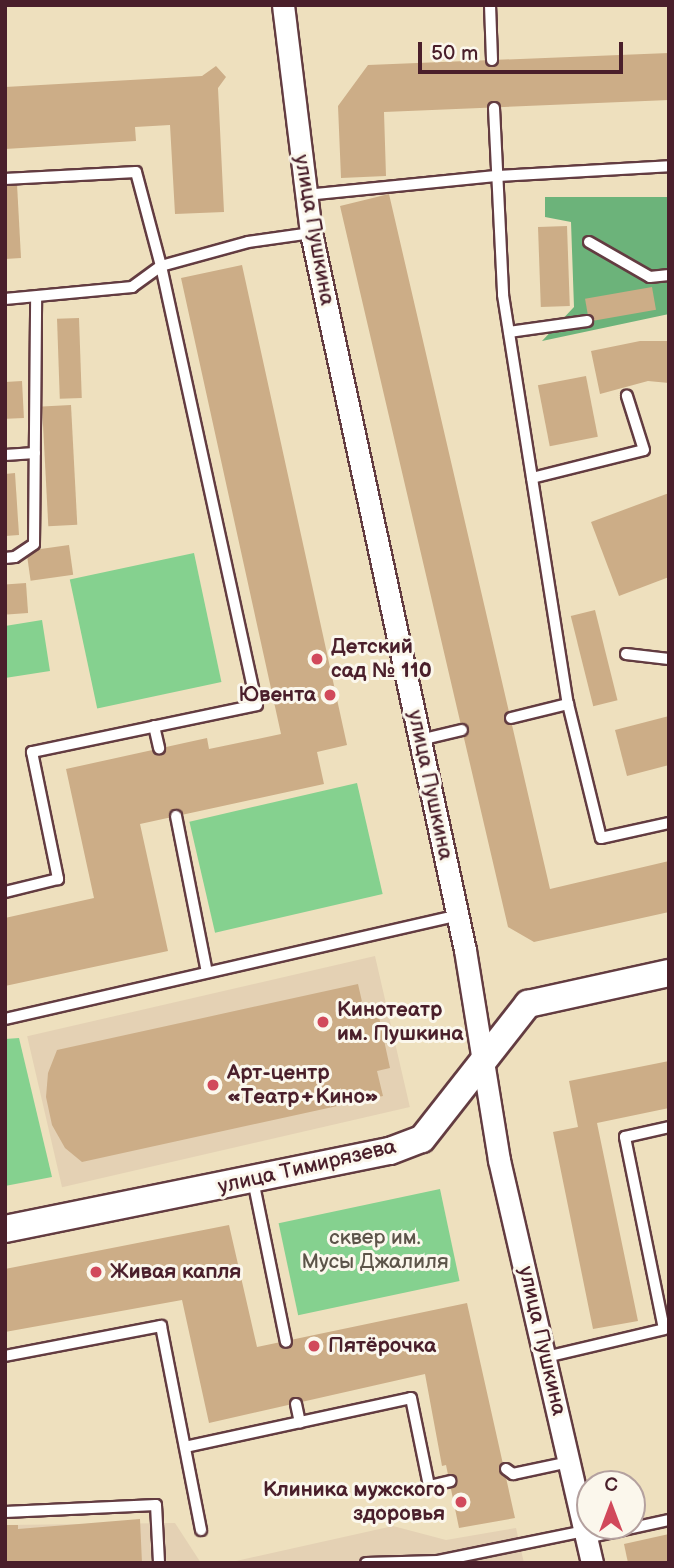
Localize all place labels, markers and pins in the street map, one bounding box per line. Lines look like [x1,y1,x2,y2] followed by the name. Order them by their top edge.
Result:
[331,634,432,684] place label: Детский сад № 110
[309,651,325,667] marker: Детский сад № 110
[238,682,316,708] place label: Ювента
[322,687,338,703] marker: Ювента
[337,997,463,1047] place label: Кинотеатр им. Пушкина
[315,1014,331,1030] marker: Кинотеатр им. Пушкина
[227,1060,379,1110] place label: Арт-центр «Театр+Кино»
[205,1077,221,1093] marker: Арт-центр «Театр+Кино»
[110,1259,241,1285] place label: Живая капля
[88,1264,104,1280] marker: Живая капля
[328,1333,436,1359] place label: Пятёрочка
[306,1338,322,1354] marker: Пятёрочка
[263,1477,445,1527] place label: Клиника мужского здоровья
[451,1492,471,1512] marker: Клиника мужского здоровья

